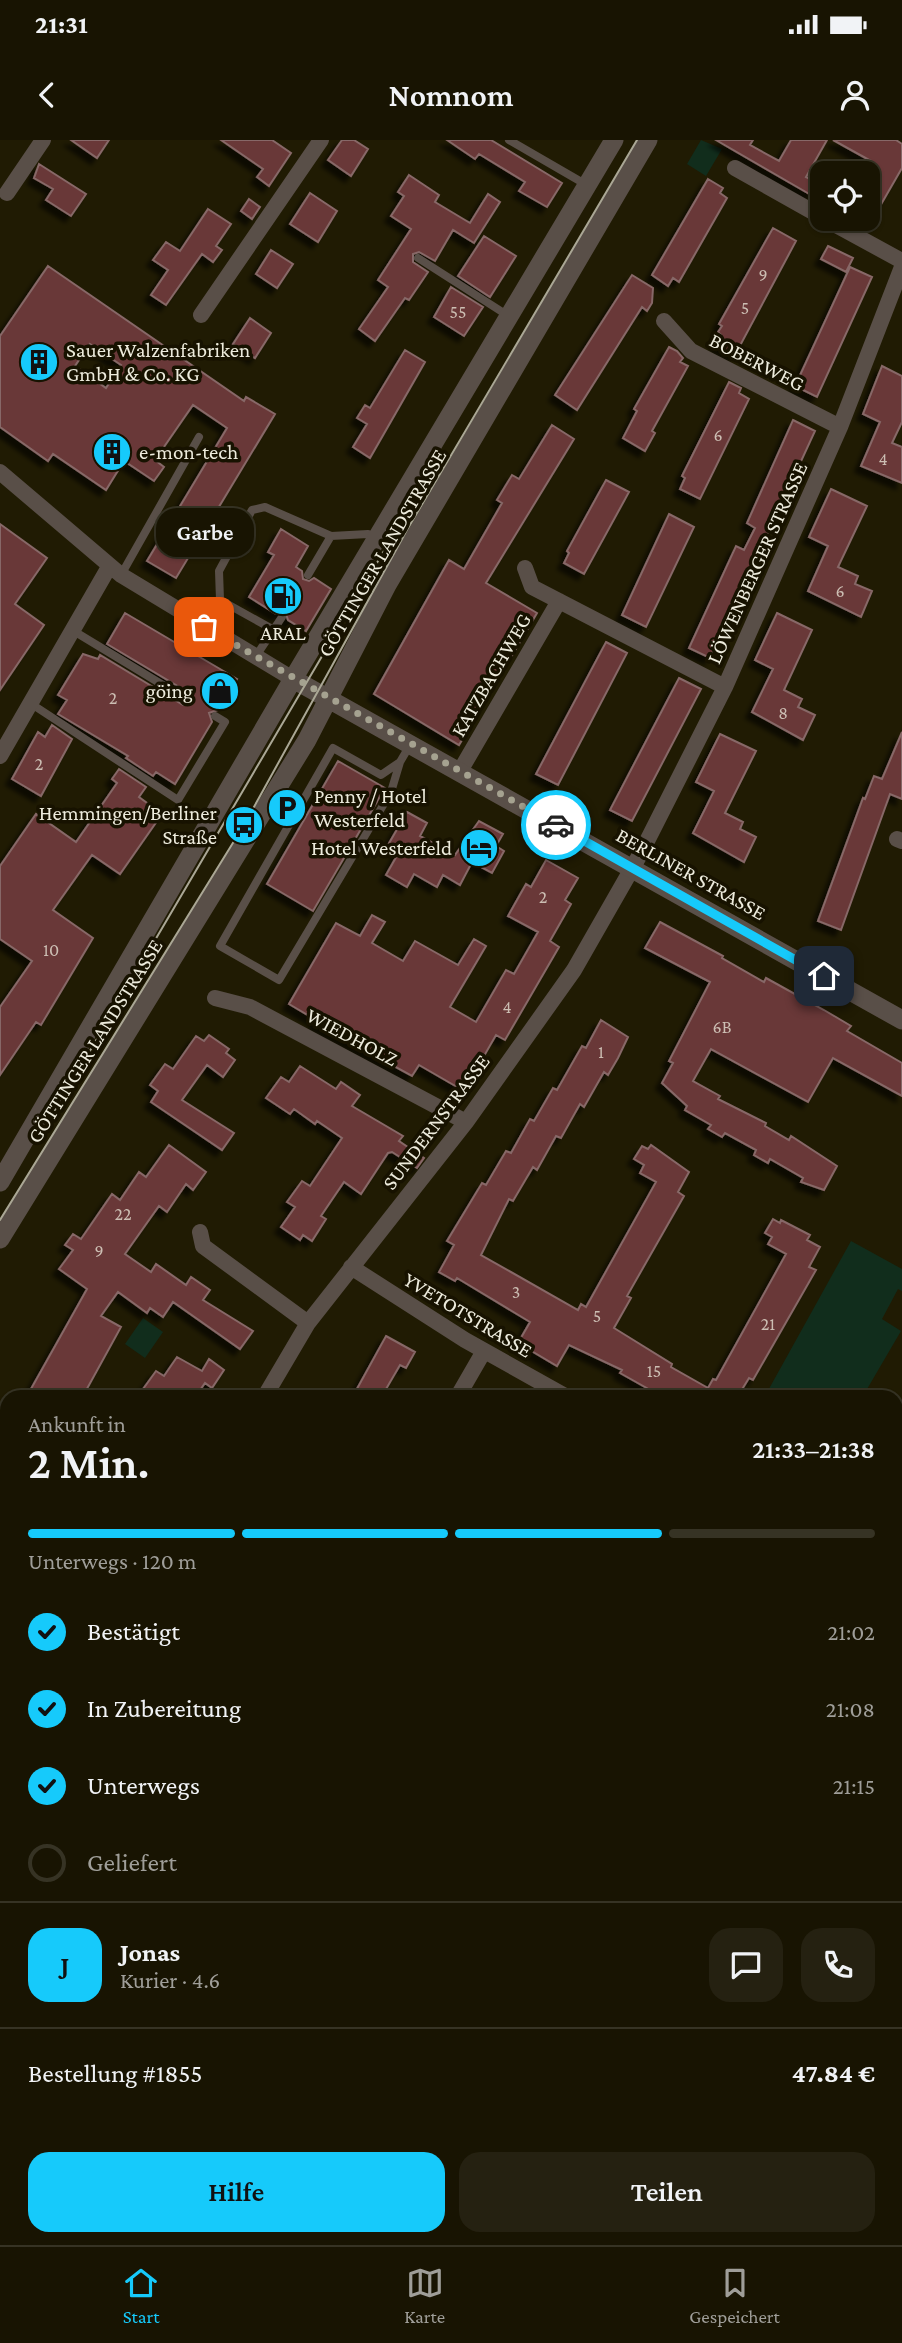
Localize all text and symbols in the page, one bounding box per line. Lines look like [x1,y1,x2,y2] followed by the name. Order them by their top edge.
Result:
[35,10,88,39] text: 21:31
[28,76,66,114] icon: back
[836,76,874,114] icon: person
[388,77,514,113] text: Nomnom
[810,161,880,231] map controls
[810,161,880,231] button: locate
[758,265,768,285] house number: 9
[741,298,749,318] house number: 5
[450,302,466,322] house number: 55
[705,328,809,396] street label: BOBERWEG
[66,338,250,386] place label: Sauer Walzenfabriken GmbH & Co. KG
[18,341,60,383] building icon: Sauer Walzenfabriken GmbH & Co. KG
[713,425,723,445] house number: 6
[91,431,133,473] building icon: e-mon-tech
[139,440,238,464] place label: e-mon-tech
[313,445,451,661] street label: GÖTTINGER LANDSTRASSE
[878,449,888,469] house number: 4
[702,458,812,668] street label: LÖWENBERGER STRASSE
[155,508,253,557] callout: Garbe
[176,519,234,545] text: Garbe
[262,575,304,617] fuel station icon: ARAL
[835,581,845,601] house number: 6
[174,597,234,657] pin
[185,608,223,646] icon: bag
[446,609,536,741] street label: KATZBACHWEG
[260,621,306,645] place label: ARAL
[199,670,241,712] shop icon: göing
[146,679,193,703] place label: göing
[109,688,117,708] house number: 2
[778,703,788,723] house number: 8
[35,754,43,774] house number: 2
[314,784,427,832] place label: Penny / Hotel Westerfeld
[266,787,308,829] parking icon: Penny / Hotel Westerfeld
[521,790,591,860] courier
[39,801,218,849] place label: Hemmingen/Berliner Straße
[223,804,265,846] bus stop icon: Hemmingen/Berliner Straße
[537,806,575,844] icon: car
[612,823,770,925] street label: BERLINER STRASSE
[458,827,500,869] hotel icon: Hotel Westerfeld
[311,836,452,860] place label: Hotel Westerfeld
[539,887,547,907] house number: 2
[22,935,168,1147] street label: GÖTTINGER LANDSTRASSE
[43,940,59,960] house number: 10
[794,946,854,1006] pin
[805,957,843,995] icon: home
[502,997,512,1017] house number: 4
[302,1003,402,1071] street label: WIEDHOLZ
[713,1017,732,1037] house number: 6B
[598,1042,604,1062] house number: 1
[377,1050,495,1194] street label: SUNDERNSTRASSE
[114,1204,132,1224] house number: 22
[94,1241,104,1261] house number: 9
[399,1267,537,1363] street label: YVETOTSTRASSE
[512,1282,520,1302] house number: 3
[593,1306,601,1326] house number: 5
[761,1314,775,1334] house number: 21
[647,1361,661,1381] house number: 15
[28,1411,126,1437] text: Ankunft in
[752,1435,875,1464] text: 21:33–21:38
[28,1437,150,1488] text: 2 Min.
[28,1548,196,1574] text: Unterwegs · 120 m
[28,1613,66,1651] icon: check
[87,1617,180,1646] text: Bestätigt
[827,1619,875,1645] text: 21:02
[28,1690,66,1728] icon: check
[87,1694,241,1723] text: In Zubereitung
[826,1696,875,1722] text: 21:08
[28,1767,66,1805] icon: check
[87,1771,200,1800] text: Unterwegs
[833,1773,875,1799] text: 21:15
[87,1848,177,1877] text: Geliefert
[709,1928,783,2002] button: chat
[801,1928,875,2002] button: phone
[120,1938,180,1967] text: Jonas
[61,1951,69,1980] text: J
[120,1967,220,1993] text: Kurier · 4.6
[28,2059,202,2088] text: Bestellung #1855
[792,2059,875,2088] text: 47.84 €
[28,2152,445,2232] button: Hilfe
[459,2152,875,2232] button: Teilen
[122,2264,160,2327] tab: Start
[404,2264,445,2327] tab: Karte
[689,2264,780,2327] tab: Gespeichert

